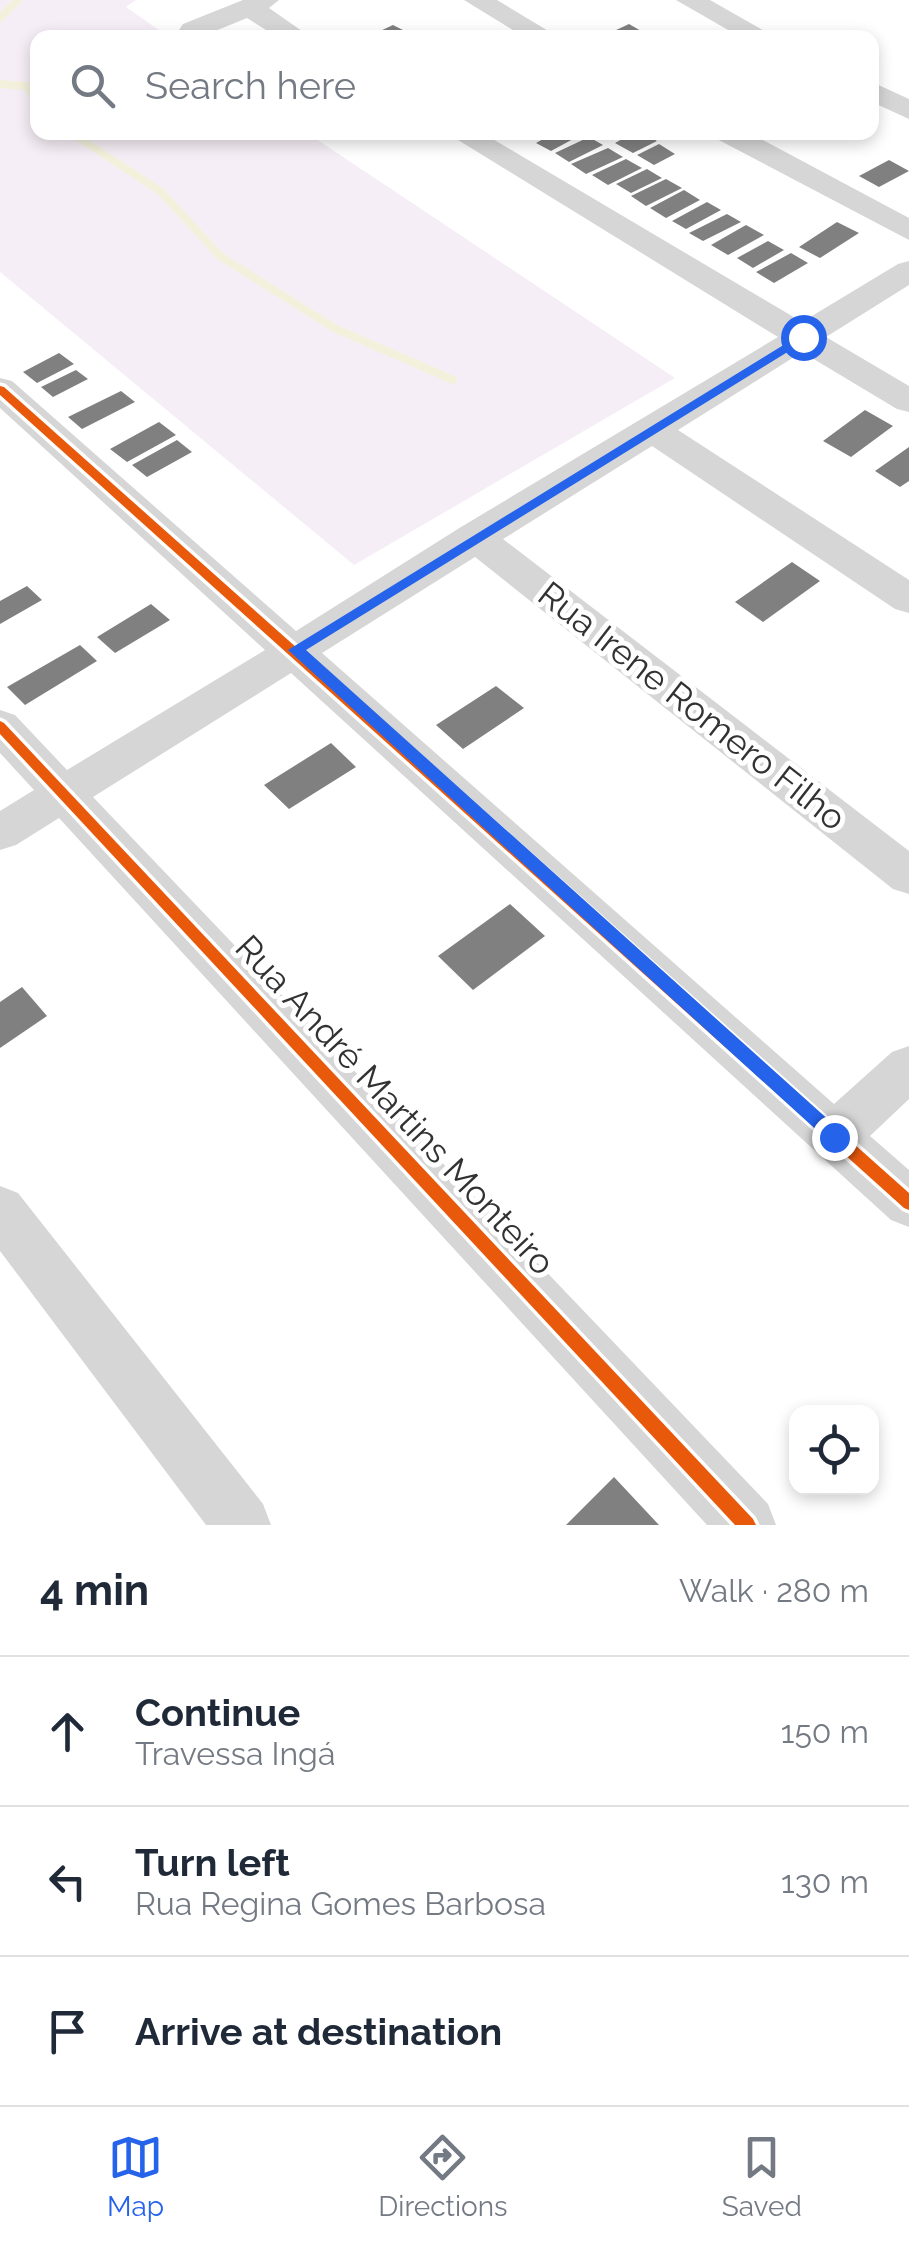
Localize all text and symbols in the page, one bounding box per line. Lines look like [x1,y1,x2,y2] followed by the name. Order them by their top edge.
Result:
[30,30,879,140] search box
[65,58,120,113] icon: search
[145,63,356,108] text: Search here
[781,315,827,361] route start
[531,573,854,838] street label: Rua Irene Romero Filho
[227,927,563,1283] street label: Rua André Martins Monteiro
[812,1115,858,1161] route end
[789,1405,879,1495] map controls
[789,1405,879,1495] button: locate
[40,1566,149,1615] text: 4 min
[679,1572,869,1609] text: Walk · 280 m
[135,1690,300,1735] text: Continue
[40,1704,95,1759] icon: ahead
[781,1713,869,1750] text: 150 m
[135,1735,335,1772] text: Travessa Ingá
[135,1840,290,1885] text: Turn left
[40,1854,95,1909] icon: left
[781,1863,869,1900] text: 130 m
[135,1885,546,1922] text: Rua Regina Gomes Barbosa
[40,2004,95,2059] icon: arrive
[135,2009,502,2054] text: Arrive at destination
[107,2130,164,2223] tab: Map
[378,2130,508,2223] tab: Directions
[722,2130,802,2223] tab: Saved

